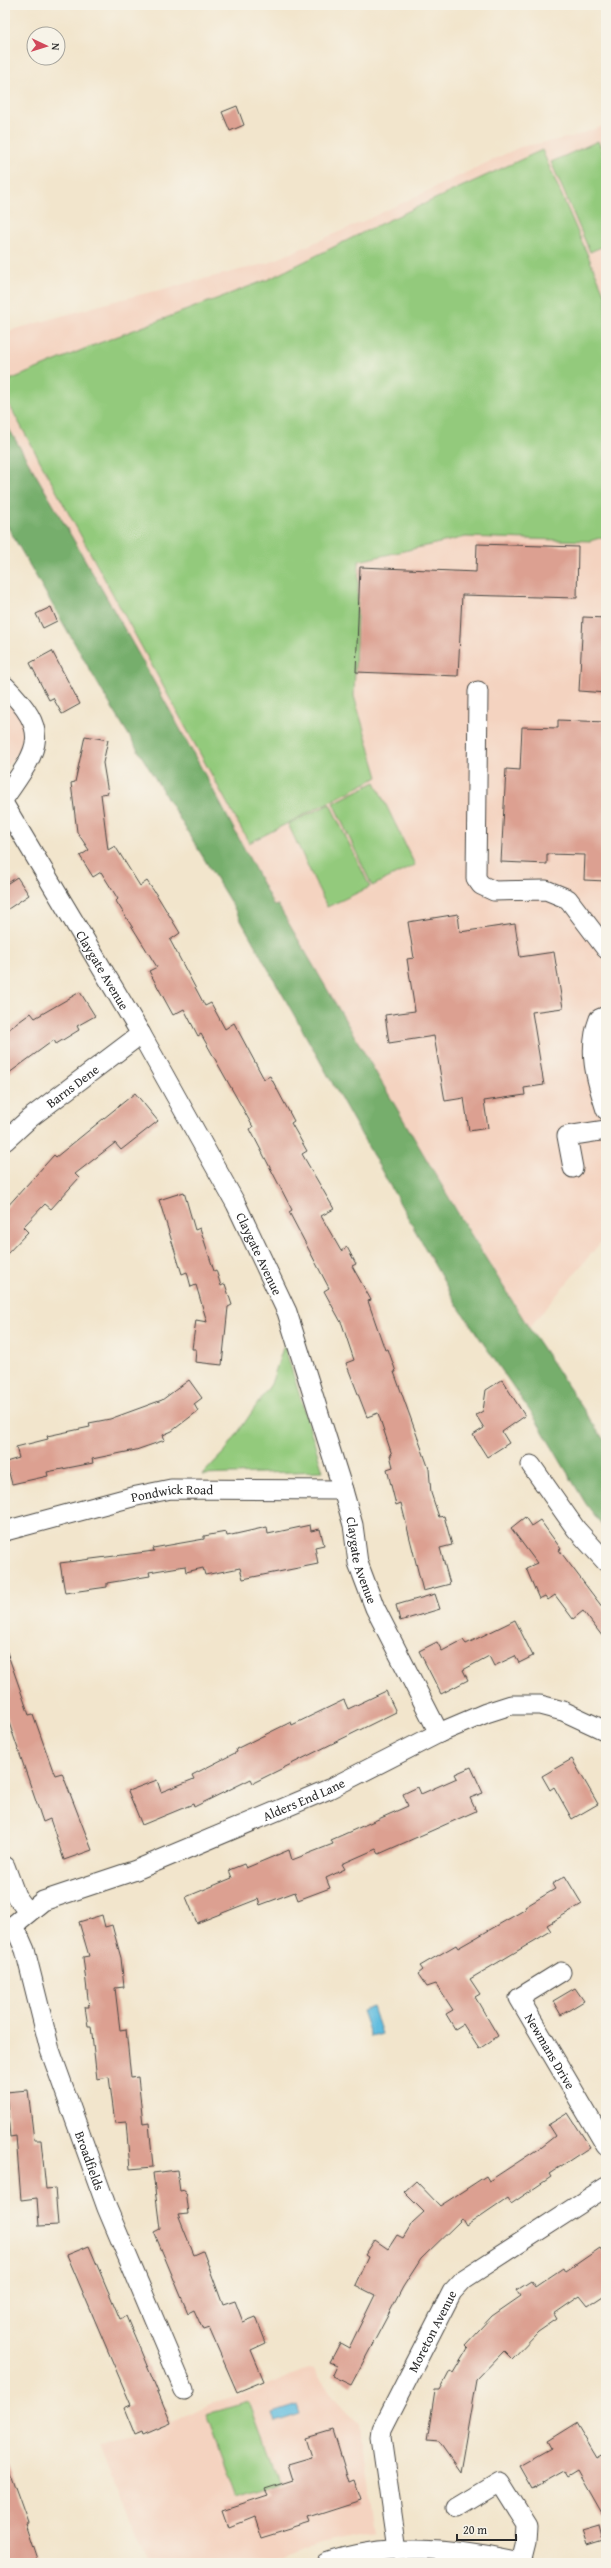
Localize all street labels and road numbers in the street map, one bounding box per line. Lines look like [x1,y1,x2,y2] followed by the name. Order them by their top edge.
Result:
[72,927,134,1013] street label: Claygate Avenue
[42,1060,103,1112] street label: Barns Dene
[232,1209,287,1298] street label: Claygate Avenue
[129,1479,213,1507] street label: Pondwick Road
[342,1514,382,1606] street label: Claygate Avenue
[260,1773,348,1825] street label: Alders End Lane
[520,2010,580,2093] street label: Newmans Drive
[70,2128,109,2193] street label: Broadfields
[403,2287,461,2376] street label: Moreton Avenue

